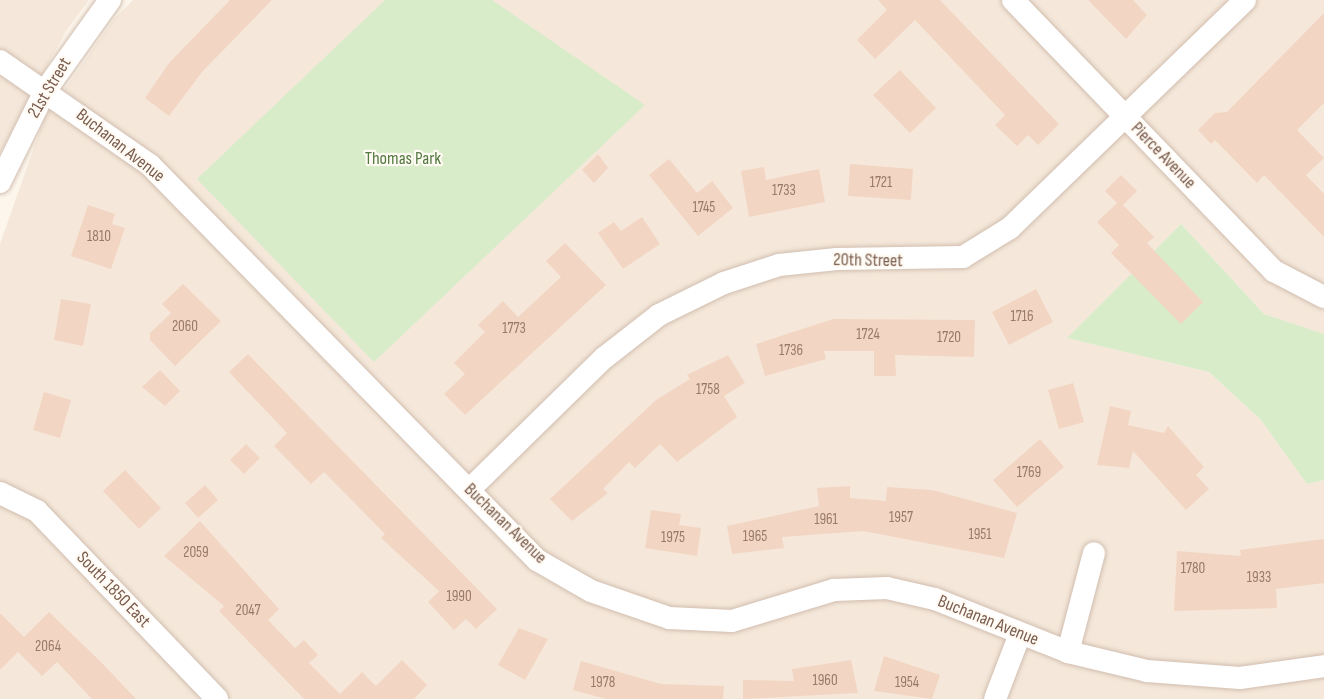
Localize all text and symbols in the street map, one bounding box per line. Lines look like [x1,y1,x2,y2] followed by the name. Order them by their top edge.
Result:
[24,54,76,122] street label: 21st Street
[71,105,169,187] street label: Buchanan Avenue
[1126,118,1200,194] street label: Pierce Avenue
[365,148,441,170] park label: Thomas Park
[870,174,892,192] house number: 1721
[772,182,796,200] house number: 1733
[693,199,715,217] house number: 1745
[87,228,111,246] house number: 1810
[833,250,903,272] street label: 20th Street
[1010,308,1034,326] house number: 1716
[172,318,198,336] house number: 2060
[502,320,526,338] house number: 1773
[856,326,880,344] house number: 1724
[937,329,961,347] house number: 1720
[779,342,803,360] house number: 1736
[696,381,720,399] house number: 1758
[1017,464,1041,482] house number: 1769
[459,479,551,569] street label: Buchanan Avenue
[889,509,913,527] house number: 1957
[814,511,838,529] house number: 1961
[968,526,992,544] house number: 1951
[743,528,767,546] house number: 1965
[661,529,685,547] house number: 1975
[183,544,209,562] house number: 2059
[72,548,154,632] street label: South 1850 East
[1181,560,1205,578] house number: 1780
[1247,569,1271,587] house number: 1933
[446,588,472,606] house number: 1990
[935,591,1041,651] street label: Buchanan Avenue
[235,602,261,620] house number: 2047
[35,638,61,656] house number: 2064
[812,672,838,690] house number: 1960
[591,674,615,692] house number: 1978
[895,674,919,692] house number: 1954

